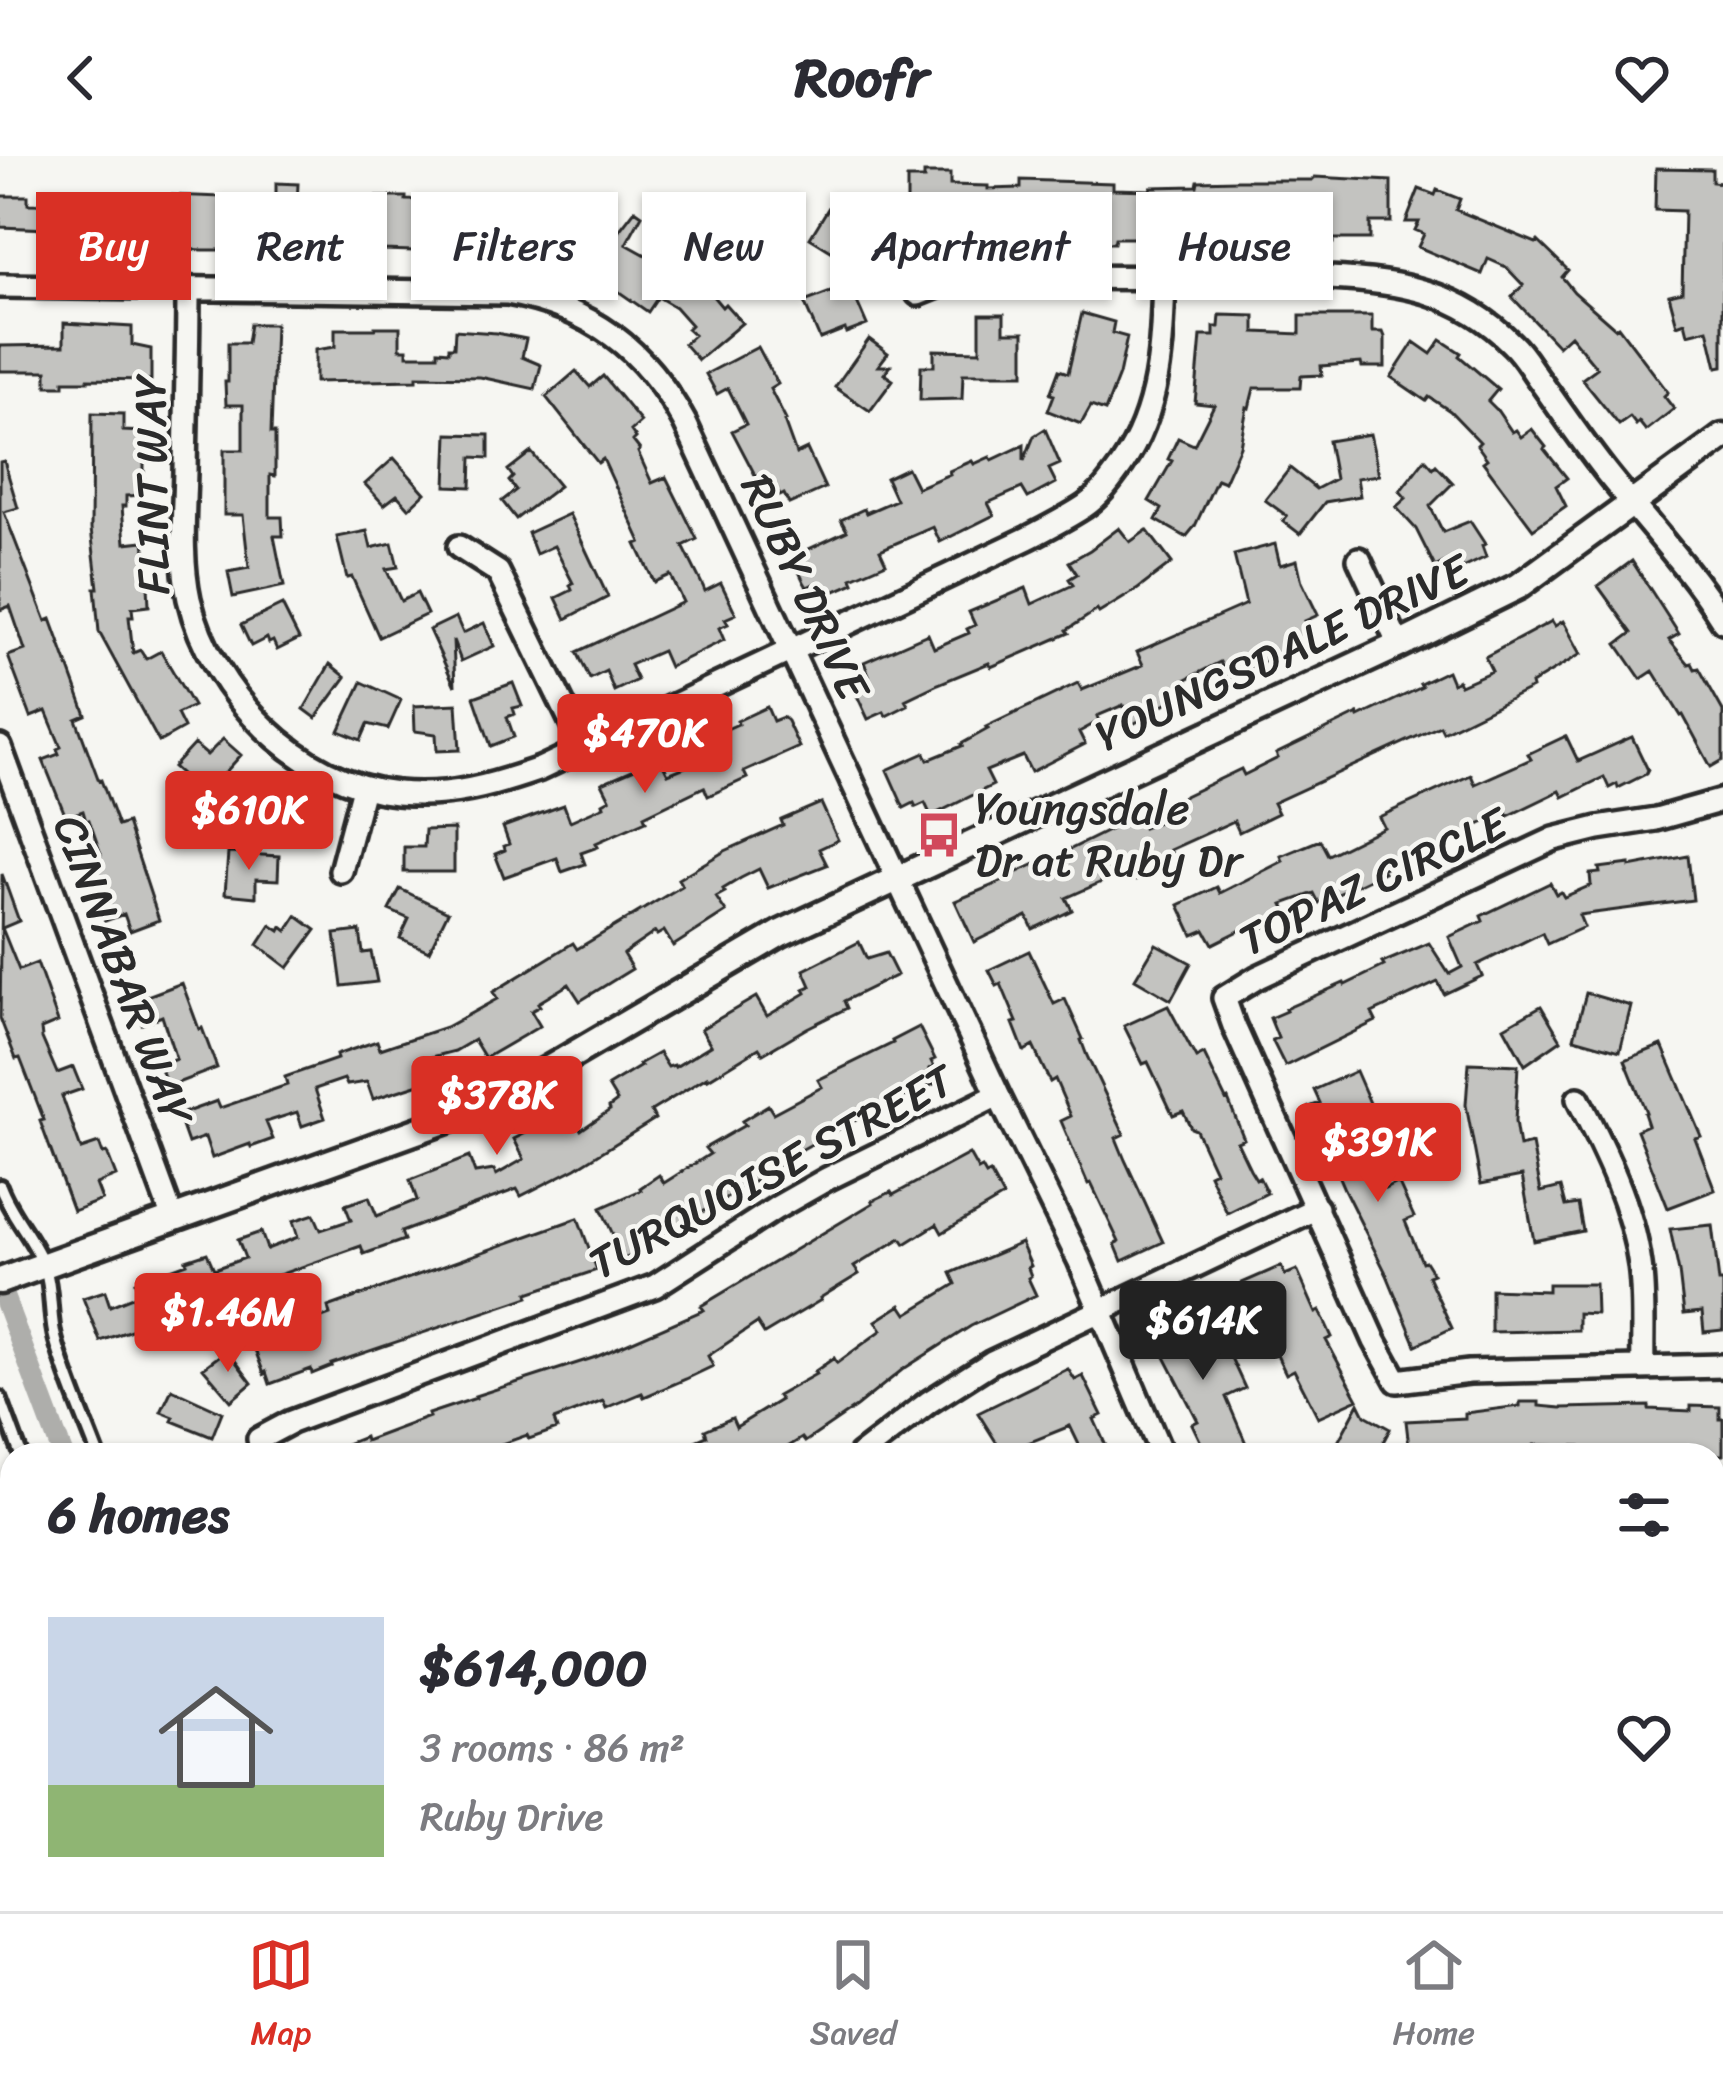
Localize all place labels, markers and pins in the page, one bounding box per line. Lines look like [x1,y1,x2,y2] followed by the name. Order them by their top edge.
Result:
[561,694,729,796] pin: $470K
[975,769,1244,901] place label: Youngsdale Dr at Ruby Dr
[165,771,333,873] pin: $610K
[914,810,964,860] bus stop icon: Youngsdale Dr at Ruby Dr
[413,1056,581,1158] pin: $378K
[1294,1103,1462,1205] pin: $391K
[130,1273,326,1375] pin: $1.46M
[1119,1281,1287,1383] pin: $614K

